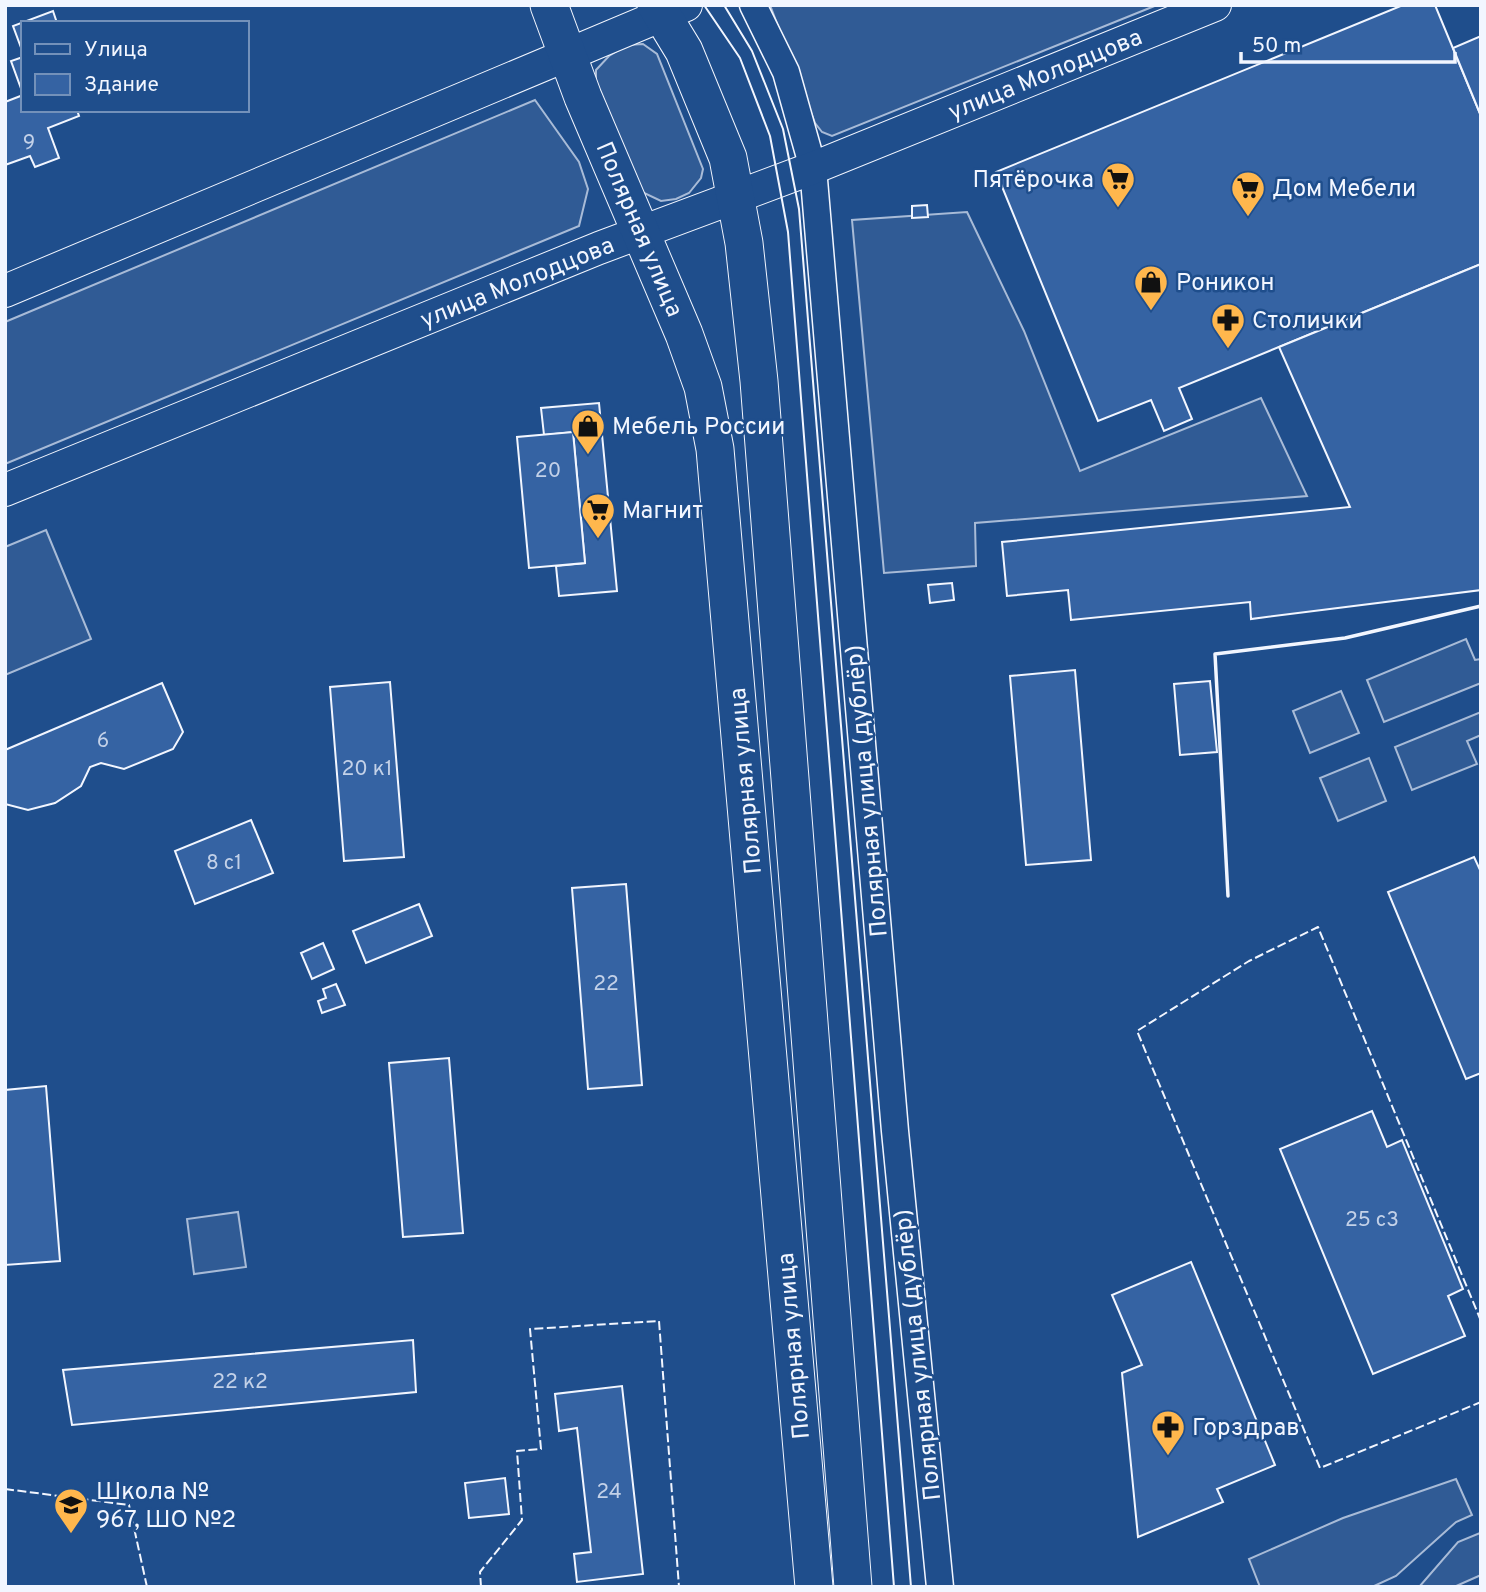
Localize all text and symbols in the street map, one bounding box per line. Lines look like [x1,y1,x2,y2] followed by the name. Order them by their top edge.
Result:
[21,21,248,112] legend
[1241,21,1454,65] scale bar
[944,23,1147,128] street label: улица Молодцова
[1252,33,1301,60] text: 50 m
[84,37,148,64] text: Улица
[84,72,159,99] text: Здание
[23,130,35,157] house number: 9
[588,138,689,322] street label: Полярная улица
[1099,160,1137,209] supermarket icon: Пятёрочка
[973,166,1094,196] place label: Пятёрочка
[1229,169,1267,218] supermarket icon: Дом Мебели
[1272,175,1416,205] place label: Дом Мебели
[416,231,619,336] street label: улица Молодцова
[1132,263,1170,312] shop icon: Роникон
[1176,269,1275,299] place label: Роникон
[1209,301,1247,350] pharmacy icon: Столички
[1252,307,1362,337] place label: Столички
[569,407,607,456] shop icon: Мебель России
[612,413,785,443] place label: Мебель России
[535,458,561,485] house number: 20
[579,491,617,540] supermarket icon: Магнит
[622,497,703,527] place label: Магнит
[840,644,896,938] street label: Полярная улица (дублёр)
[724,686,770,875] street label: Полярная улица
[97,728,109,755] house number: 6
[341,756,393,783] house number: 20 к1
[206,850,242,877] house number: 8 с1
[593,971,619,998] house number: 22
[1345,1207,1399,1234] house number: 25 с3
[889,1208,949,1502] street label: Полярная улица (дублёр)
[772,1251,818,1440] street label: Полярная улица
[212,1369,268,1396] house number: 22 к2
[1149,1408,1187,1457] pharmacy icon: Горздрав
[1192,1414,1300,1444] place label: Горздрав
[96,1478,236,1536] place label: Школа № 967, ШО №2
[596,1479,622,1506] house number: 24
[52,1486,90,1535] school or university icon: Школа № 967, ШО №2

